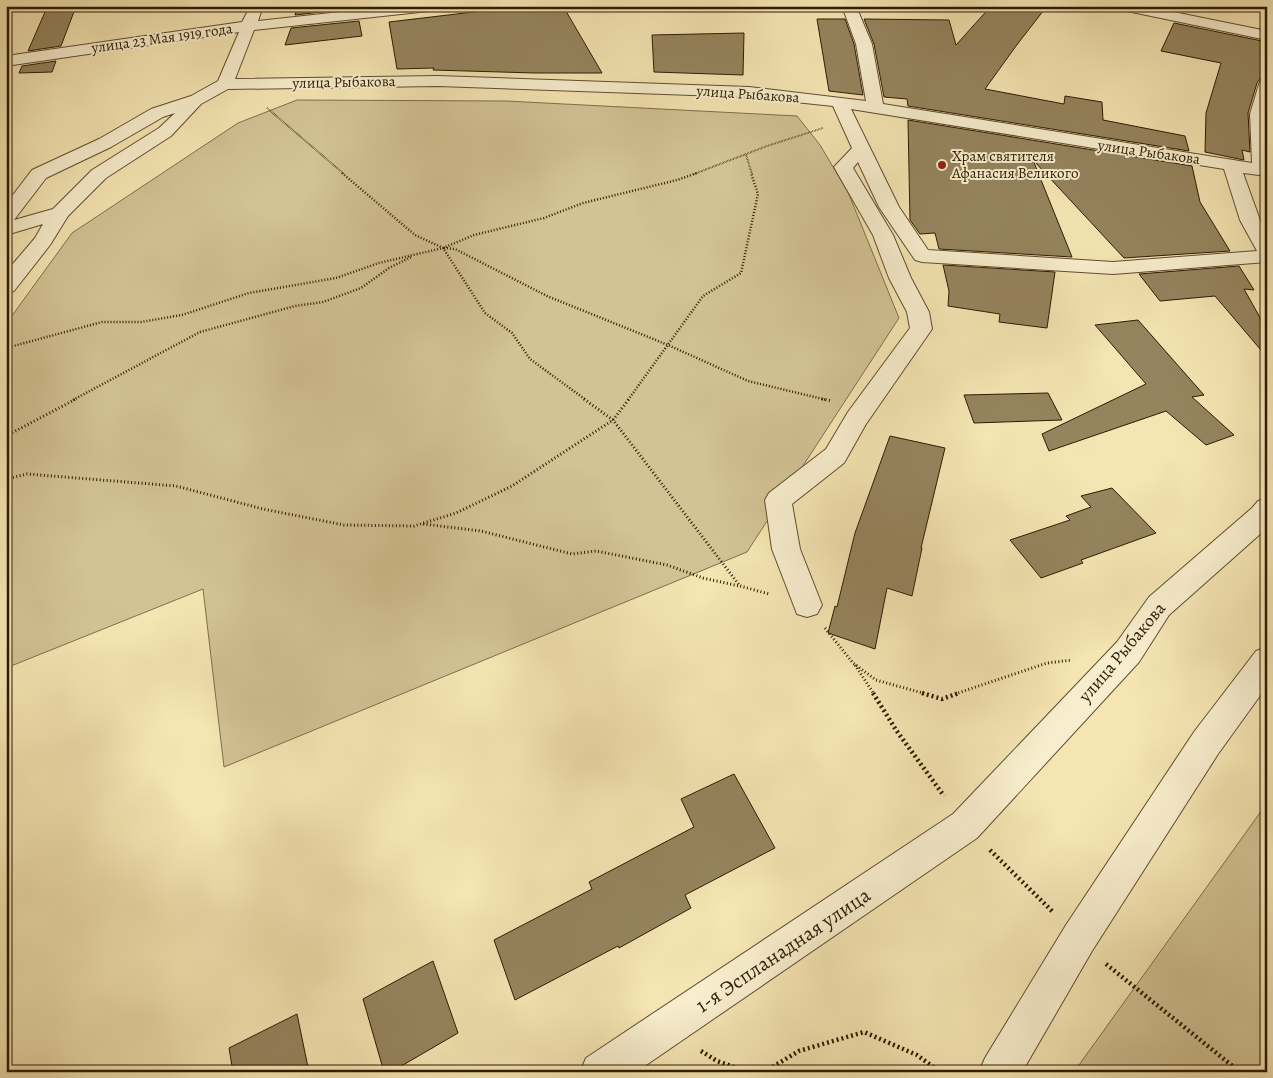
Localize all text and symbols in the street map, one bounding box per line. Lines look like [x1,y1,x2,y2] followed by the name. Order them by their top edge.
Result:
[89,18,234,58] street label: улица 23 Мая 1919 года
[291,71,396,93] street label: улица Рыбакова
[695,80,800,108] street label: улица Рыбакова
[1095,135,1202,169] street label: улица Рыбакова
[951,146,1079,183] place label: Храм святителя Афанасия Великого
[936,159,948,171] marker: Храм святителя Афанасия Великого
[1072,596,1171,708] street label: улица Рыбакова
[690,881,876,1019] street label: 1-я Эспланадная улица

